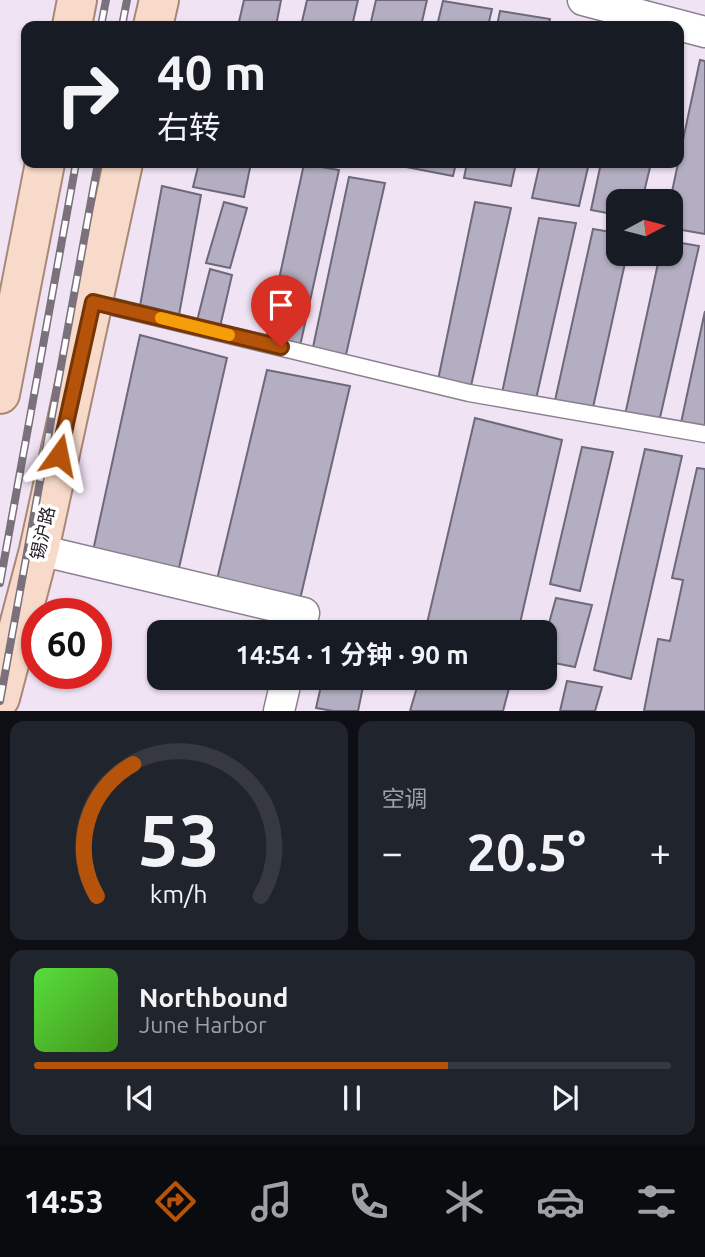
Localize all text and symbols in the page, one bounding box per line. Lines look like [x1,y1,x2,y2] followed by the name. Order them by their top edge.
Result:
[157,44,266,99] text: 40 m
[42,49,133,140] icon: right
[157,109,221,145] text: 右转
[606,189,682,266] north arrow
[606,189,683,266] map controls
[251,275,311,347] pin
[262,286,300,324] icon: arrive
[22,418,96,492] position arrow
[26,504,58,562] street label: 锡沪路
[21,598,112,689] speed limit sign: 60
[235,640,469,669] text: 14:54 · 1 分钟 · 90 m
[382,786,428,811] text: 空调
[138,799,220,881] text: 53
[467,823,586,881] text: 20.5°
[382,831,403,873] text: −
[650,831,671,873] text: +
[150,880,208,908] text: km/h
[139,983,288,1012] text: Northbound
[139,1012,267,1037] text: June Harbor
[121,1079,159,1117] icon: previous
[333,1079,371,1117] icon: pause
[546,1079,584,1117] icon: next
[151,1177,200,1226] icon: directions
[247,1177,296,1226] icon: music
[344,1177,393,1226] icon: phone
[440,1177,489,1226] icon: climate
[536,1177,585,1226] icon: car
[632,1177,681,1226] icon: filters
[24,1183,104,1219] text: 14:53

